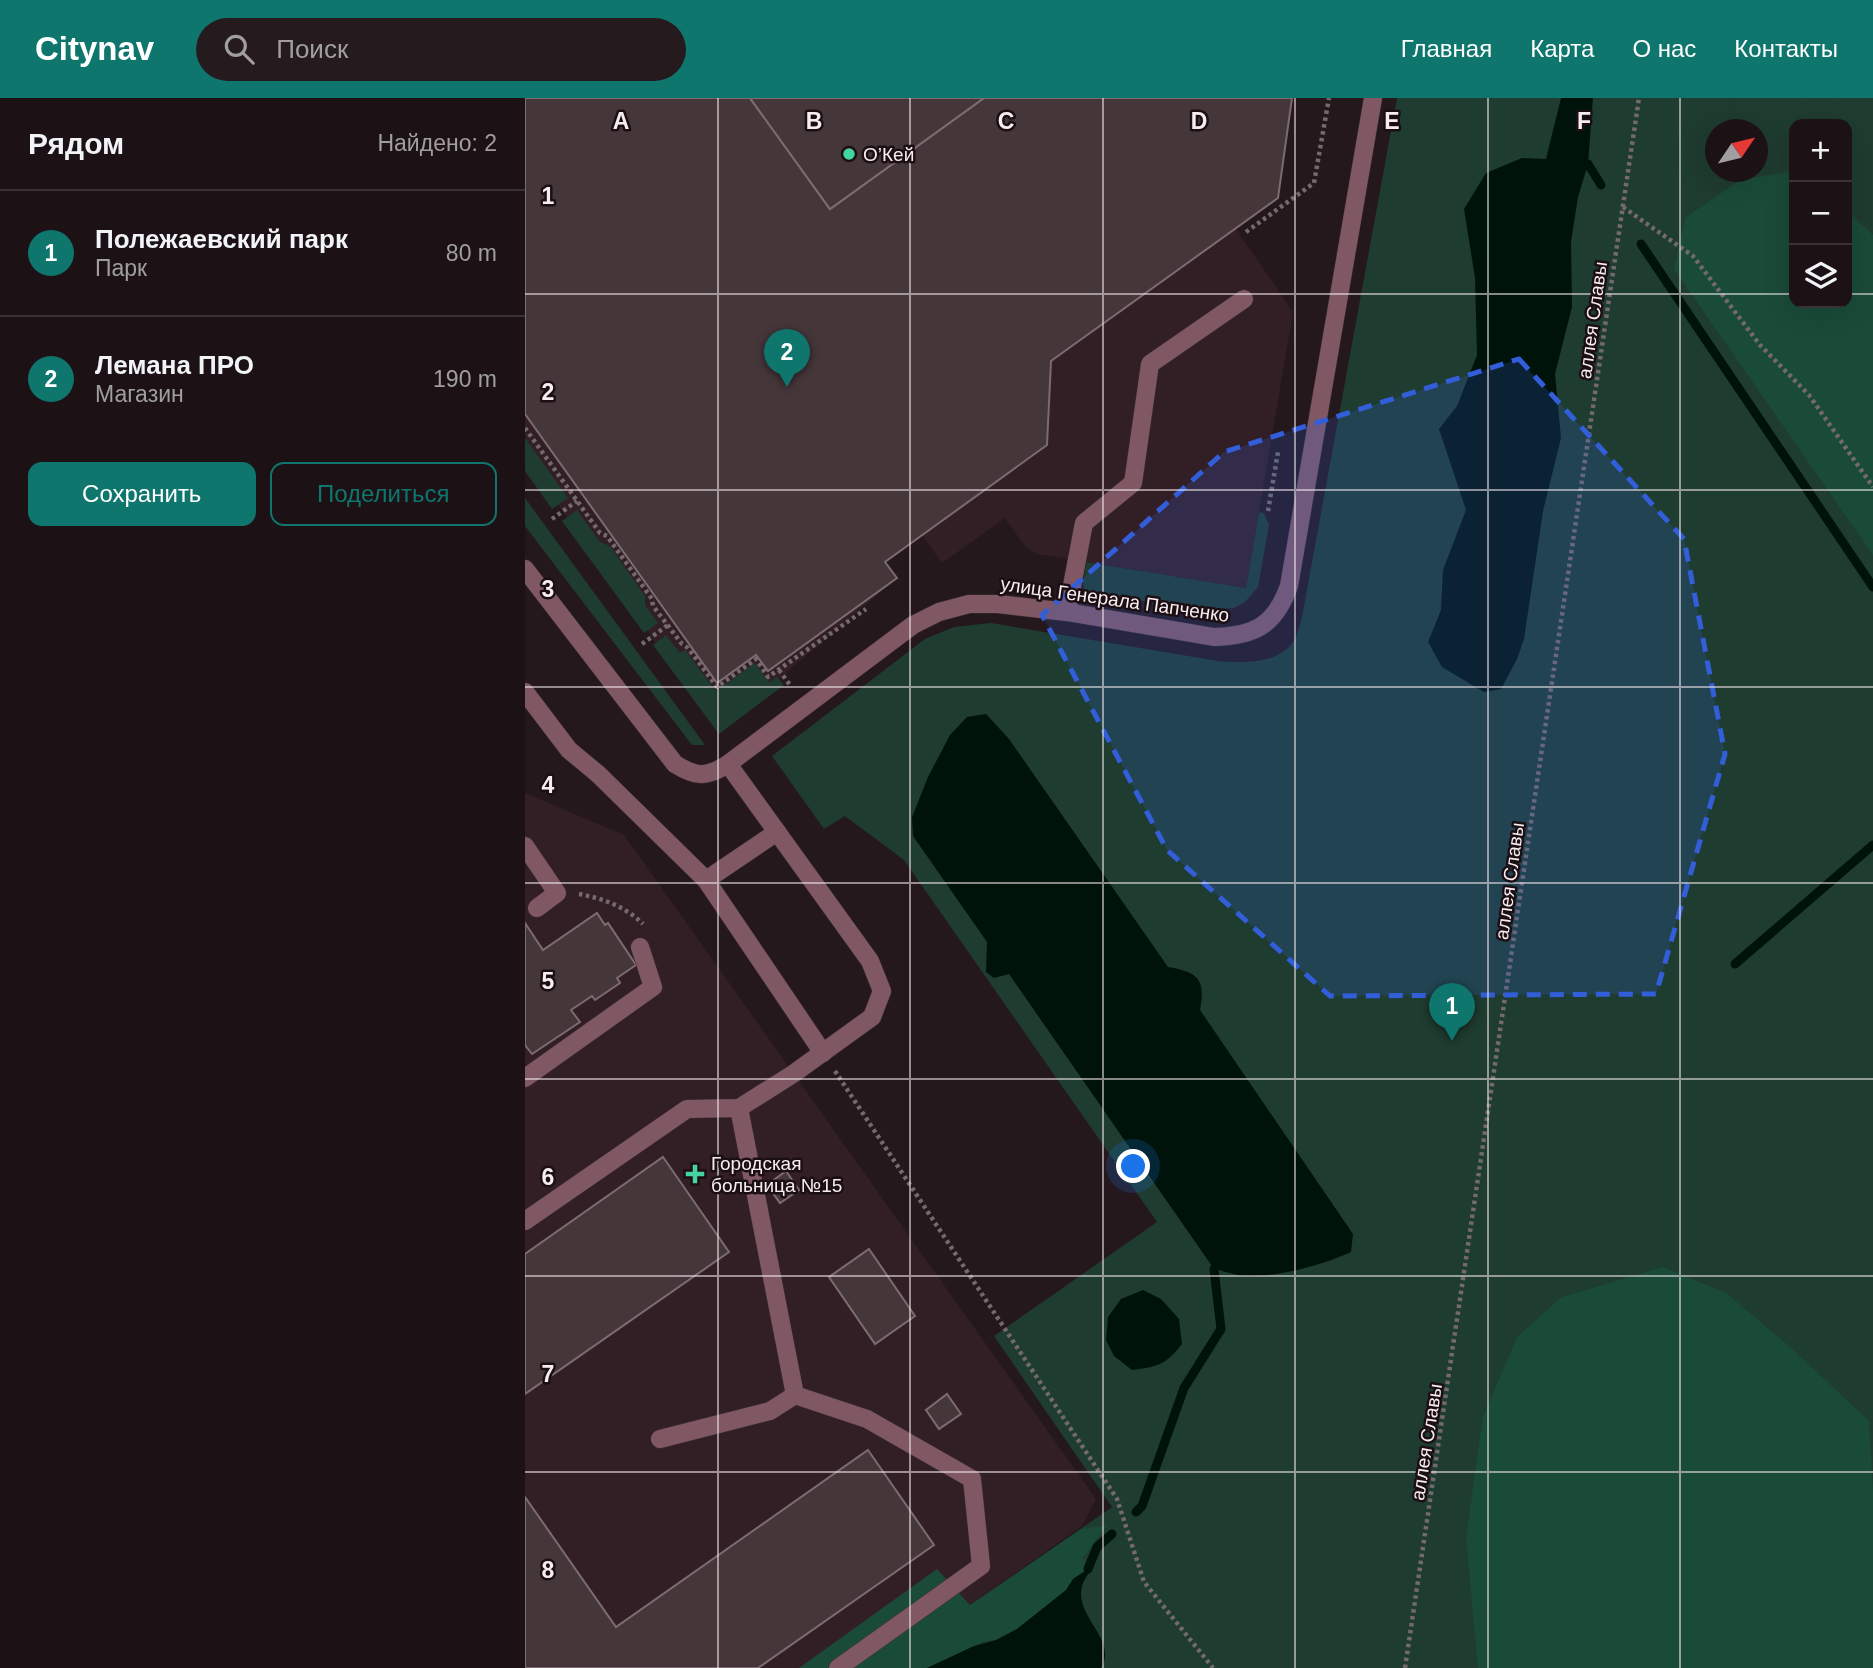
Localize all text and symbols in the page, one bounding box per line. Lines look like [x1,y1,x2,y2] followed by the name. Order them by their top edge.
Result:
[196,18,686,81] search box
[35,30,154,67] text: Citynav
[220,30,258,68] icon: search
[276,34,348,64] text: Поиск
[1401,35,1492,62] text: Главная
[1530,35,1594,62] text: Карта
[1632,35,1696,62] text: О нас
[1734,35,1838,62] text: Контакты
[613,108,629,134] text: A
[806,108,822,134] text: B
[998,108,1014,134] text: C
[1191,108,1207,134] text: D
[1384,108,1400,134] text: E
[1577,108,1591,134] text: F
[1705,119,1768,182] north arrow
[1789,119,1852,308] map controls
[1789,119,1852,182] button: +
[28,127,124,160] text: Рядом
[377,130,497,156] text: Найдено: 2
[863,144,914,165] place label: О’Кей
[841,146,857,162] marker: О’Кей
[1789,182,1852,245] button: −
[542,183,555,209] text: 1
[95,224,348,254] text: Полежаевский парк
[45,240,57,266] text: 1
[446,240,497,266] text: 80 m
[1789,245,1852,308] button: layers
[95,255,147,281] text: Парк
[1574,260,1611,380] street label: аллея Славы
[764,329,810,387] pin: 2
[95,350,254,380] text: Лемана ПРО
[45,366,57,392] text: 2
[433,366,497,392] text: 190 m
[542,379,554,405] text: 2
[95,381,184,407] text: Магазин
[28,462,256,526] button: Сохранить
[270,462,497,526] button: Поделиться
[999,573,1231,626] street label: улица Генерала Папченко
[542,576,554,602] text: 3
[542,772,555,798] text: 4
[1491,821,1528,941] street label: аллея Славы
[542,968,555,994] text: 5
[1429,983,1475,1041] pin: 1
[1116,1149,1150,1183] your location
[711,1153,842,1196] place label: Городская больница №15
[542,1164,554,1190] text: 6
[685,1164,705,1184] marker: Городская больница №15
[542,1361,554,1387] text: 7
[1407,1382,1446,1502] street label: аллея Славы
[542,1557,555,1583] text: 8

